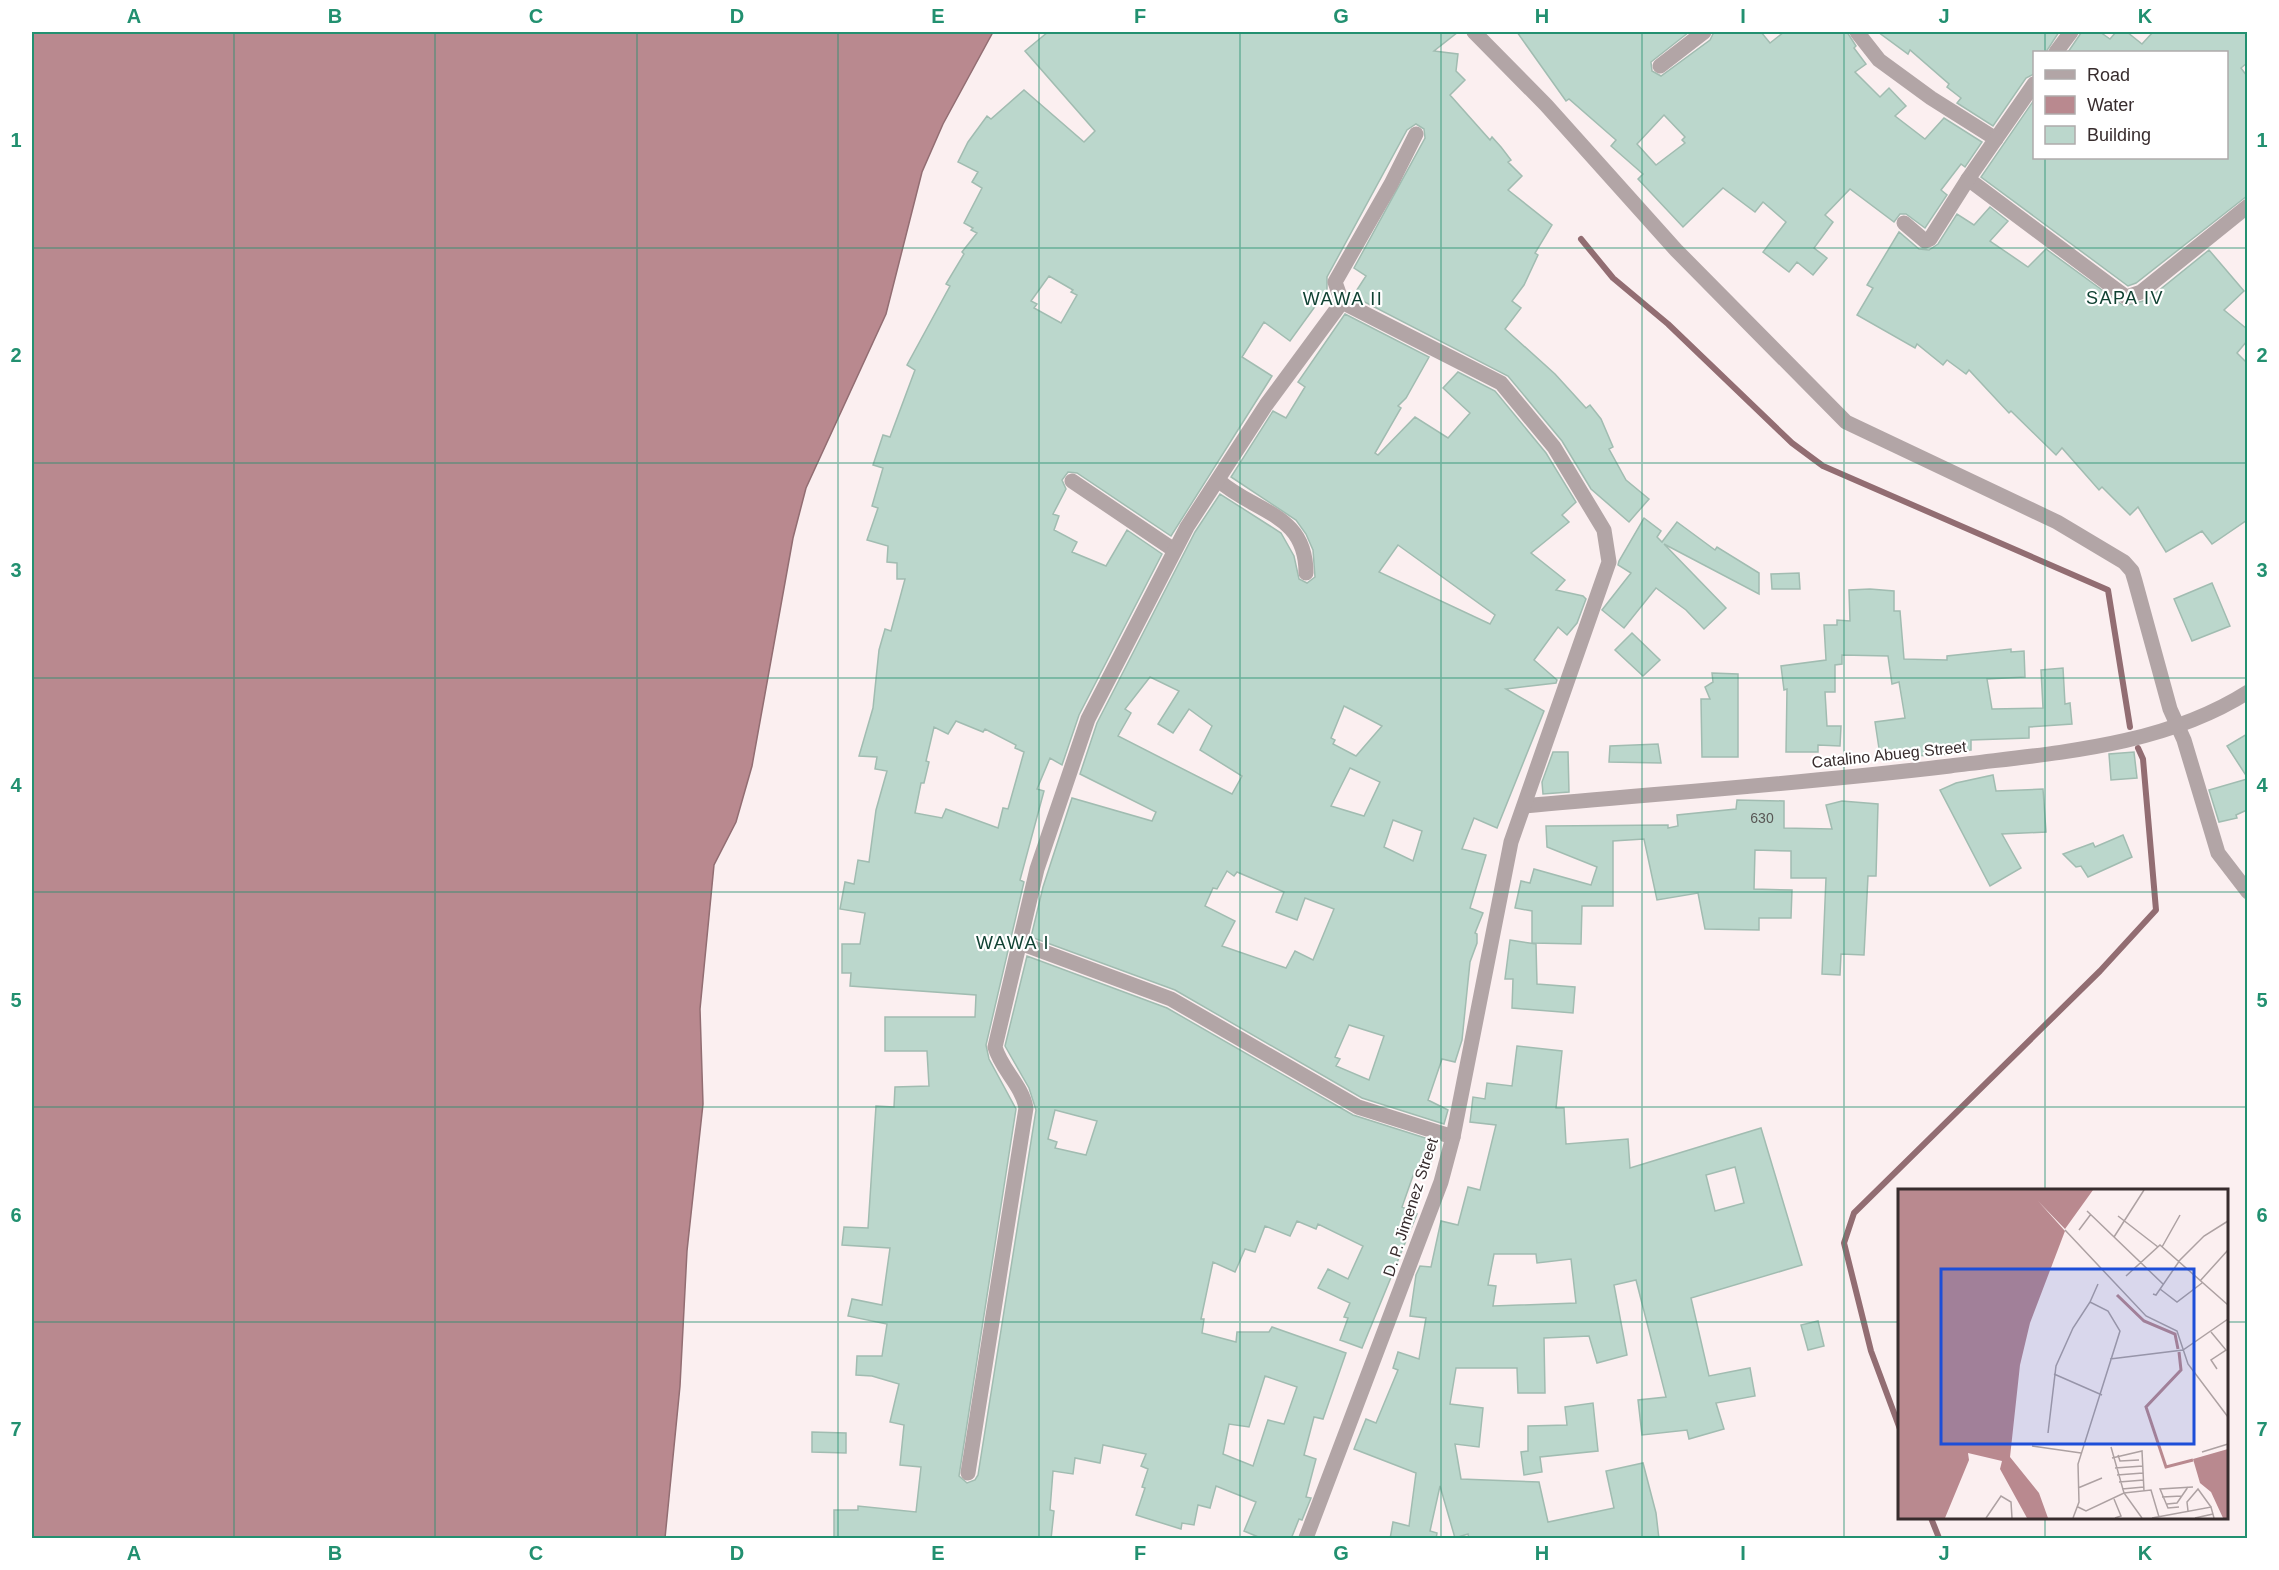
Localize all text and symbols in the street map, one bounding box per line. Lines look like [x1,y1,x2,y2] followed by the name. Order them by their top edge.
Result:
[127,5,141,27] text: A
[328,5,342,27] text: B
[529,5,543,27] text: C
[730,5,744,27] text: D
[931,5,945,27] text: E
[1134,5,1146,27] text: F
[1333,5,1349,27] text: G
[1535,5,1549,27] text: H
[1740,5,1746,27] text: I
[1938,5,1950,27] text: J
[2138,5,2153,27] text: K
[2033,51,2228,159] legend
[2087,65,2130,85] text: Road
[2087,95,2134,115] text: Water
[2087,125,2151,145] text: Building
[10,129,22,151] text: 1
[2256,129,2268,151] text: 1
[2086,288,2164,308] district label: SAPA IV
[1303,289,1383,309] district label: WAWA II
[10,344,22,366] text: 2
[2256,344,2268,366] text: 2
[10,559,22,581] text: 3
[2256,559,2268,581] text: 3
[1811,738,1968,771] street label: Catalino Abueg Street
[10,774,22,796] text: 4
[2256,774,2268,796] text: 4
[1750,810,1774,826] house number: 630
[976,933,1050,953] district label: WAWA I
[10,989,22,1011] text: 5
[2256,989,2268,1011] text: 5
[1380,1135,1441,1279] street label: D. P. Jimenez Street
[1898,1189,2228,1519] inset map
[10,1204,22,1226] text: 6
[2256,1204,2268,1226] text: 6
[10,1418,22,1440] text: 7
[2256,1418,2268,1440] text: 7
[127,1542,141,1564] text: A
[328,1542,342,1564] text: B
[529,1542,543,1564] text: C
[730,1542,744,1564] text: D
[931,1542,945,1564] text: E
[1134,1542,1146,1564] text: F
[1333,1542,1349,1564] text: G
[1535,1542,1549,1564] text: H
[1740,1542,1746,1564] text: I
[1938,1542,1950,1564] text: J
[2138,1542,2153,1564] text: K

